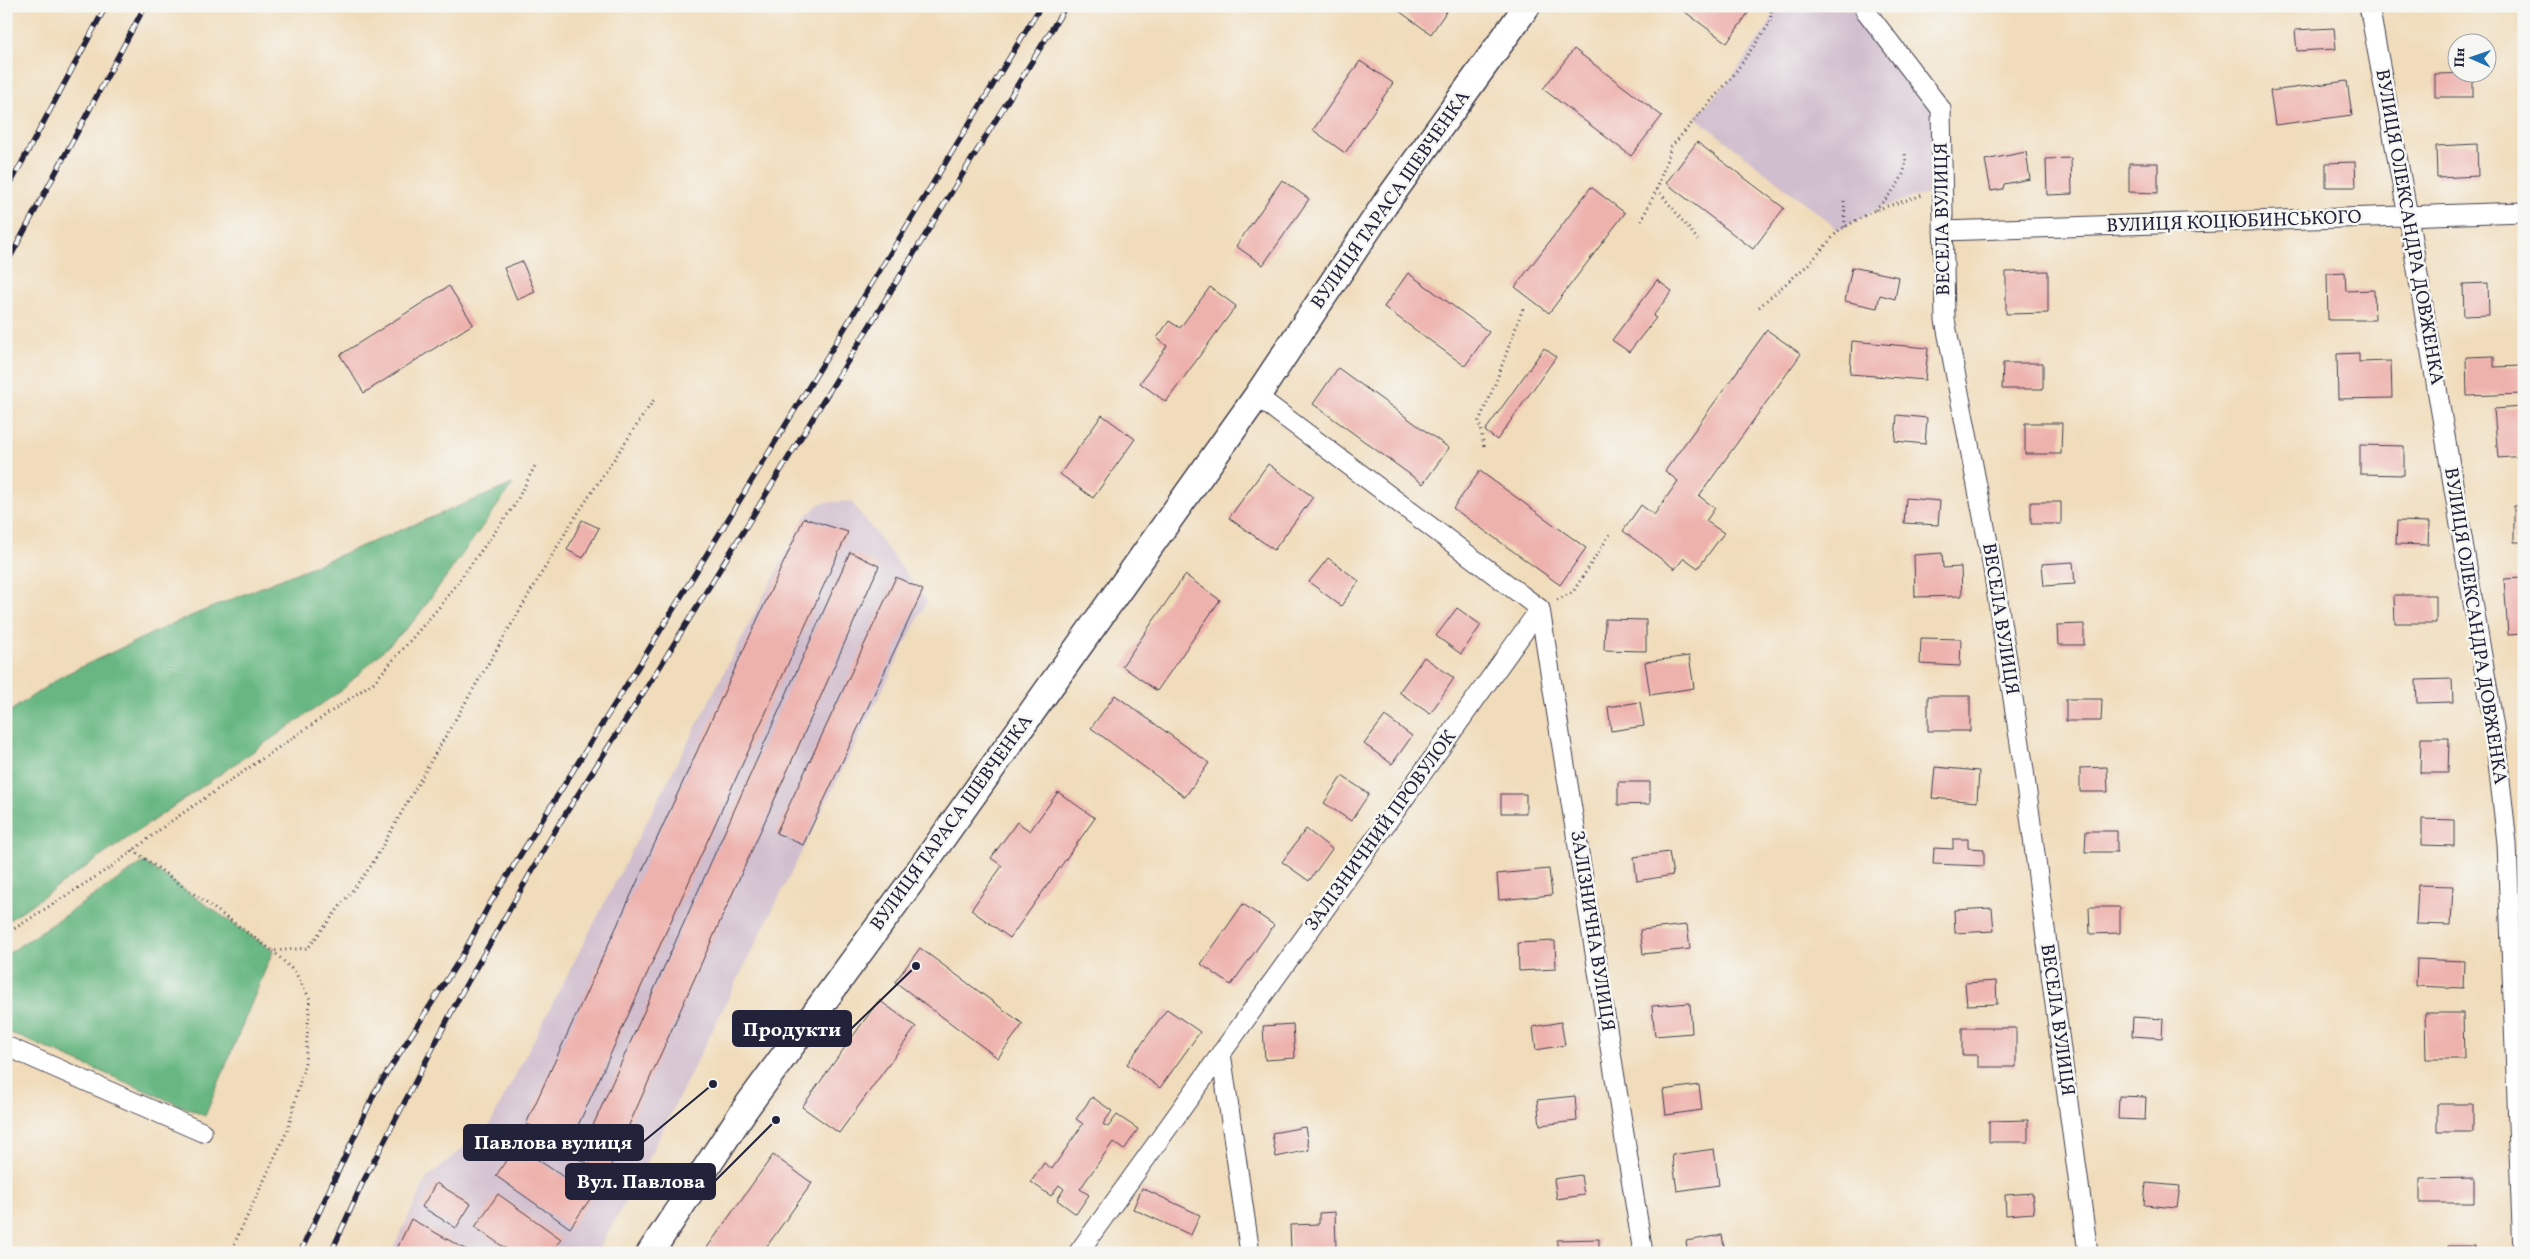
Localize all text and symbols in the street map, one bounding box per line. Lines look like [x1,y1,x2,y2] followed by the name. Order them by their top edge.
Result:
[2448,32,2498,82] north arrow
[2451,47,2470,68] text: Пн
[2368,67,2450,387] street label: ВУЛИЦЯ ОЛЕКСАНДРА ДОВЖЕНКА
[1305,85,1477,315] street label: ВУЛИЦЯ ТАРАСА ШЕВЧЕНКА
[1929,142,1957,296] street label: ВЕСЕЛА ВУЛИЦЯ
[2106,205,2362,239] street label: ВУЛИЦЯ КОЦЮБИНСЬКОГО
[2437,466,2513,786] street label: ВУЛИЦЯ ОЛЕКСАНДРА ДОВЖЕНКА
[1975,541,2025,697] street label: ВЕСЕЛА ВУЛИЦЯ
[865,710,1039,936] street label: ВУЛИЦЯ ТАРАСА ШЕВЧЕНКА
[1299,725,1463,937] street label: ЗАЛІЗНИЧНИЙ ПРОВУЛОК
[1563,829,1621,1033] street label: ЗАЛІЗНИЧНА ВУЛИЦЯ
[2033,942,2081,1098] street label: ВЕСЕЛА ВУЛИЦЯ
[733,1011,851,1046] callout: Продукти
[743,1017,841,1045] text: Продукти
[464,1125,643,1160] callout: Павлова вулиця
[474,1130,632,1158] text: Павлова вулиця
[566,1164,715,1199] callout: Вул. Павлова
[577,1169,705,1197] text: Вул. Павлова

